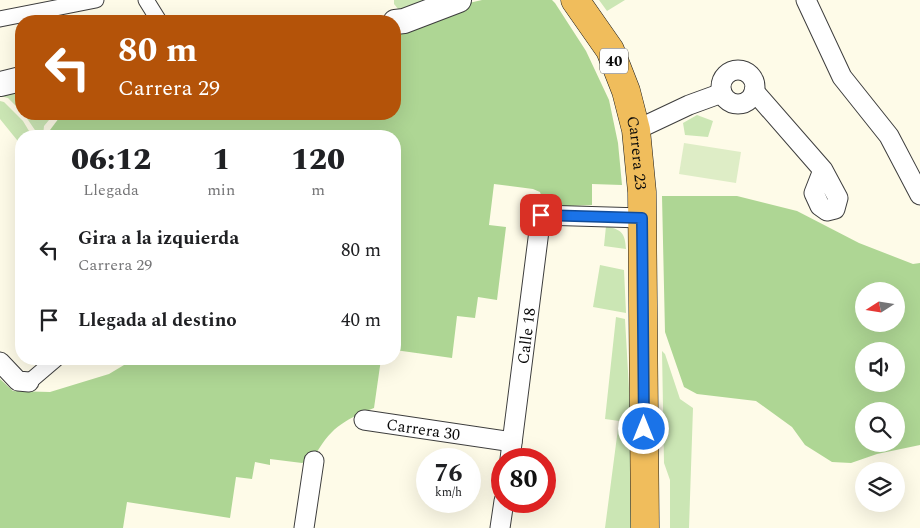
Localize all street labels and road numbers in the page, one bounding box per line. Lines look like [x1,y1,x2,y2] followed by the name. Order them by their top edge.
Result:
[600,48,628,74] road number: 40
[620,113,653,191] street label: Carrera 23
[511,307,542,366] street label: Calle 18
[385,412,462,447] street label: Carrera 30

